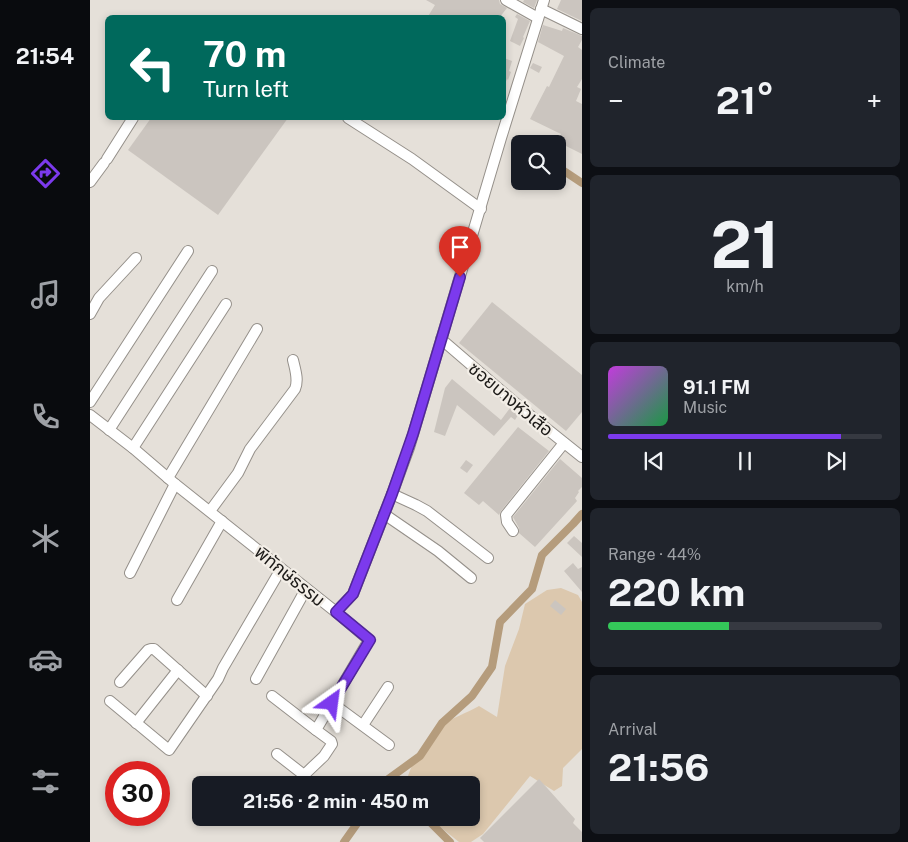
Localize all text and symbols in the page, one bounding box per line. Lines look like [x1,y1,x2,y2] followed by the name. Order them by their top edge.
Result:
[203,34,286,75] text: 70 m
[120,35,185,100] icon: left
[16,43,74,69] text: 21:54
[608,53,665,72] text: Climate
[203,76,289,102] text: Turn left
[716,78,774,123] text: 21°
[608,84,624,117] text: −
[866,84,882,117] text: +
[511,135,566,190] map controls
[511,135,566,190] button: search
[28,156,63,191] icon: directions
[710,206,780,283] text: 21
[439,226,481,277] pin
[446,233,474,261] icon: arrive
[28,277,63,312] icon: music
[726,277,764,296] text: km/h
[464,358,558,440] street label: ซอยบางหัวเสือ
[683,376,750,398] text: 91.1 FM
[683,398,727,417] text: Music
[28,399,63,434] icon: phone
[640,447,668,475] icon: previous
[731,447,759,475] icon: pause
[822,447,850,475] icon: next
[28,521,63,556] icon: climate
[251,541,329,611] street label: พิทักษ์ธรรม
[608,545,701,564] text: Range · 44%
[608,570,745,615] text: 220 km
[28,642,63,677] icon: car
[305,676,357,728] position arrow
[608,720,657,739] text: Arrival
[608,745,709,790] text: 21:56
[105,761,170,826] speed limit sign: 30
[28,764,63,799] icon: filters
[243,790,429,812] text: 21:56 · 2 min · 450 m

